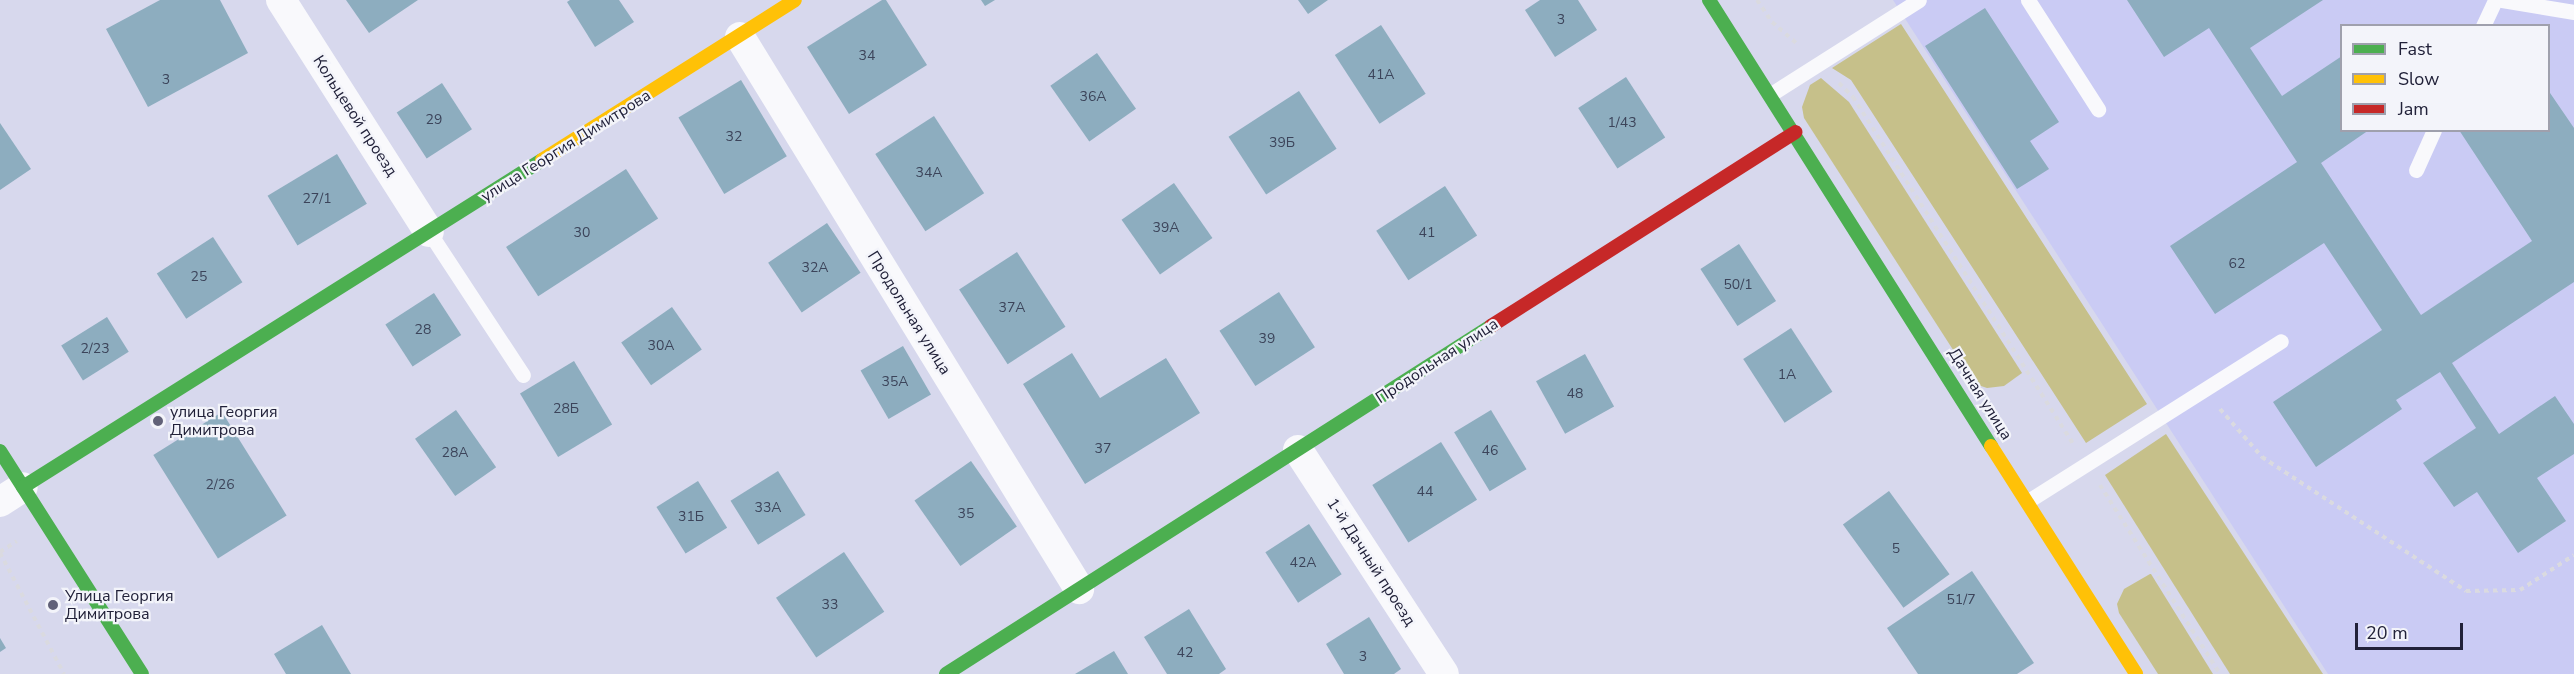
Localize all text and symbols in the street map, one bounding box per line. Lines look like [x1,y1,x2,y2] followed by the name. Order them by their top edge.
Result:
[1557,12,1565,28] house number: 3
[2340,24,2550,132] legend
[2398,37,2432,61] text: Fast
[859,48,875,64] house number: 34
[309,52,401,180] street label: Кольцевой проезд
[1367,67,1395,83] house number: 41А
[2398,67,2439,91] text: Slow
[162,72,170,88] house number: 3
[478,86,654,206] street label: улица Георгия Димитрова
[1079,89,1107,105] house number: 36А
[2398,97,2429,121] text: Jam
[426,112,442,128] house number: 29
[1607,115,1637,131] house number: 1/43
[726,129,742,145] house number: 32
[1269,135,1295,151] house number: 39Б
[915,165,943,181] house number: 34А
[302,191,332,207] house number: 27/1
[1152,220,1180,236] house number: 39А
[574,225,590,241] house number: 30
[1419,225,1435,241] house number: 41
[863,248,955,378] street label: Продольная улица
[2229,256,2245,272] house number: 62
[801,260,829,276] house number: 32А
[191,269,207,285] house number: 25
[1723,277,1753,293] house number: 50/1
[998,300,1026,316] house number: 37А
[1372,314,1502,408] street label: Продольная улица
[415,322,431,338] house number: 28
[1259,331,1275,347] house number: 39
[647,338,675,354] house number: 30А
[80,341,110,357] house number: 2/23
[1944,344,2016,444] street label: Дачная улица
[1778,367,1796,383] house number: 1А
[881,374,909,390] house number: 35А
[1567,386,1583,402] house number: 48
[553,401,579,417] house number: 28Б
[170,402,278,440] place label: улица Георгия Димитрова
[151,414,165,428] marker: улица Георгия Димитрова
[1095,441,1111,457] house number: 37
[1482,443,1498,459] house number: 46
[441,445,469,461] house number: 28А
[205,477,235,493] house number: 2/26
[1417,484,1433,500] house number: 44
[1323,495,1419,629] street label: 1-й Дачный проезд
[754,500,782,516] house number: 33А
[958,506,974,522] house number: 35
[678,509,704,525] house number: 31Б
[1892,541,1900,557] house number: 5
[1289,555,1317,571] house number: 42А
[65,586,174,624] place label: Улица Георгия Димитрова
[1946,592,1976,608] house number: 51/7
[822,597,838,613] house number: 33
[46,598,60,612] marker: Улица Георгия Димитрова
[2358,611,2466,649] scale bar
[2366,621,2408,645] text: 20 m
[1177,645,1193,661] house number: 42
[1359,649,1367,665] house number: 3

